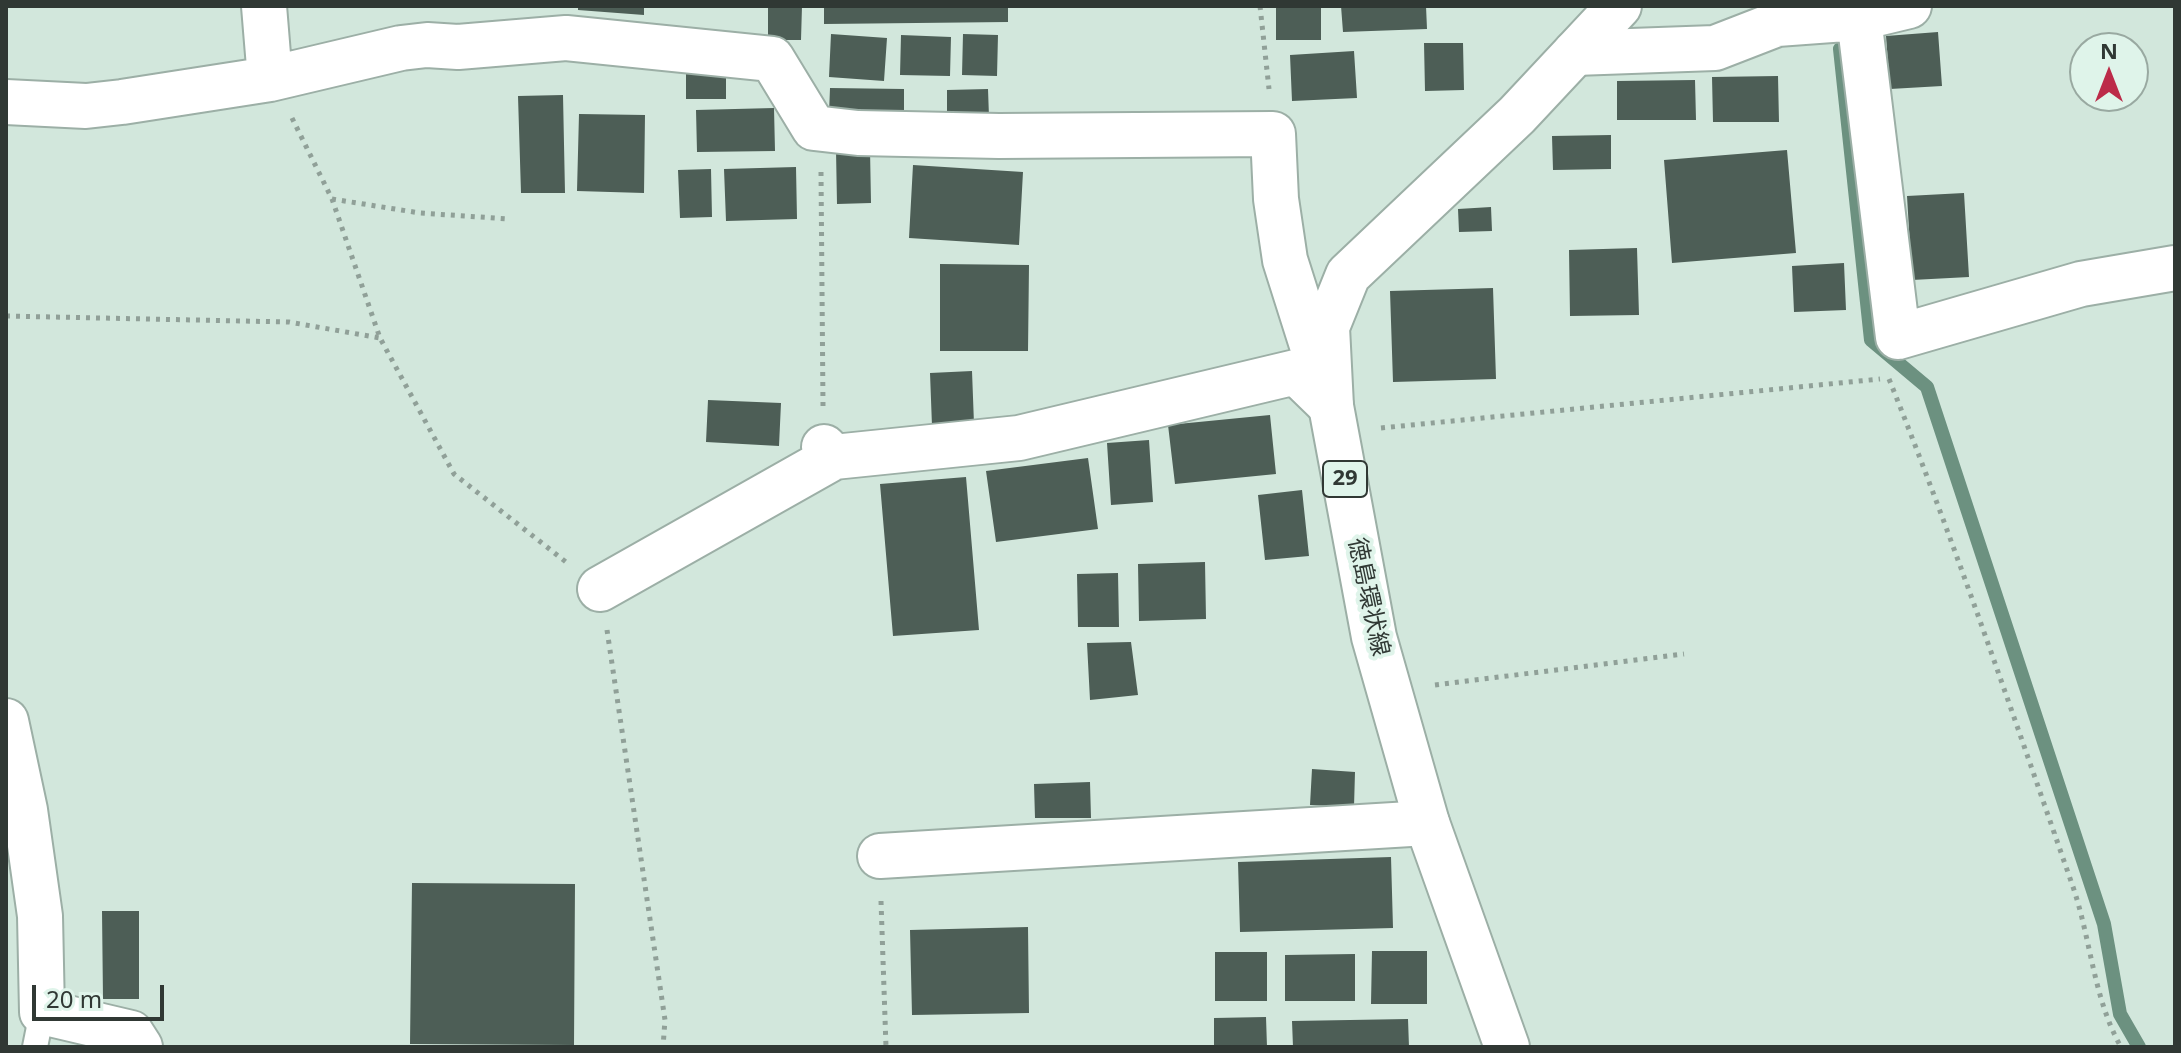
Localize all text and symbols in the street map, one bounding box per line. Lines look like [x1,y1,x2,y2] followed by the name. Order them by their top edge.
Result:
[2069,32,2149,112] north arrow
[2100,35,2118,65] text: N
[1323,461,1367,497] road number: 29
[1341,535,1395,659] street label: 徳島環状線
[36,969,168,1019] scale bar
[46,982,102,1015] text: 20 m

